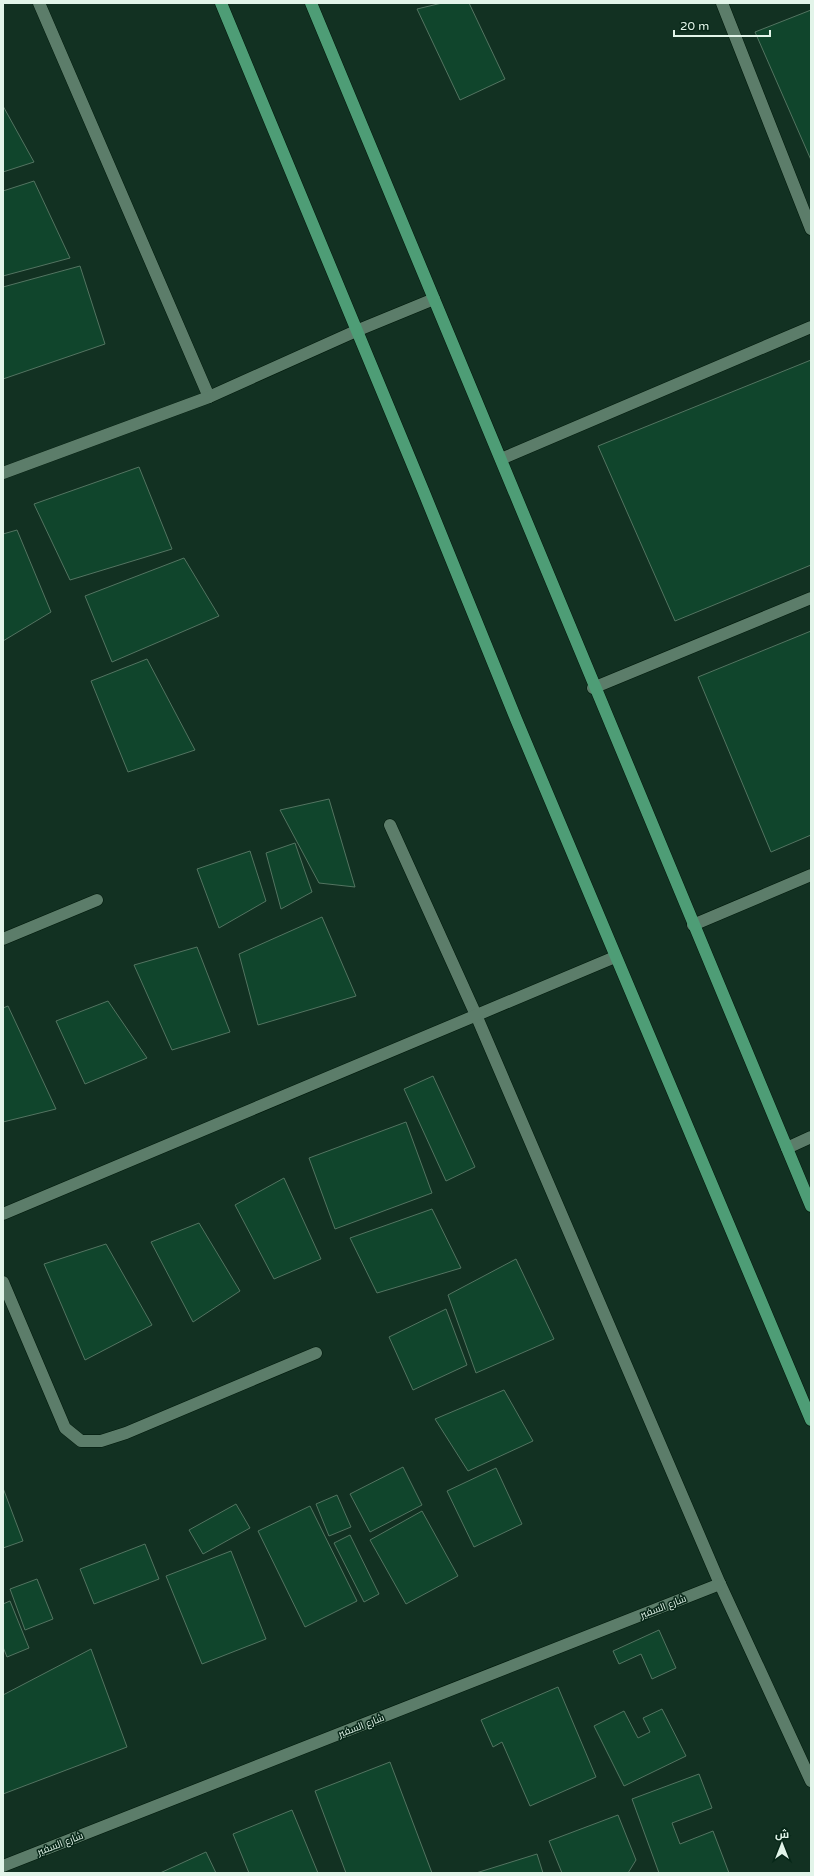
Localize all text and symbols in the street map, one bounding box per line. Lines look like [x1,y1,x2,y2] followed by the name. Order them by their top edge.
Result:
[674,12,770,38] scale bar
[680,19,709,33] text: 20 m
[638,1593,688,1622] street label: شارع السفير
[336,1712,386,1741] street label: شارع السفير
[762,1824,802,1864] north arrow
[775,1828,789,1841] text: ش
[35,1830,85,1859] street label: شارع السفير

